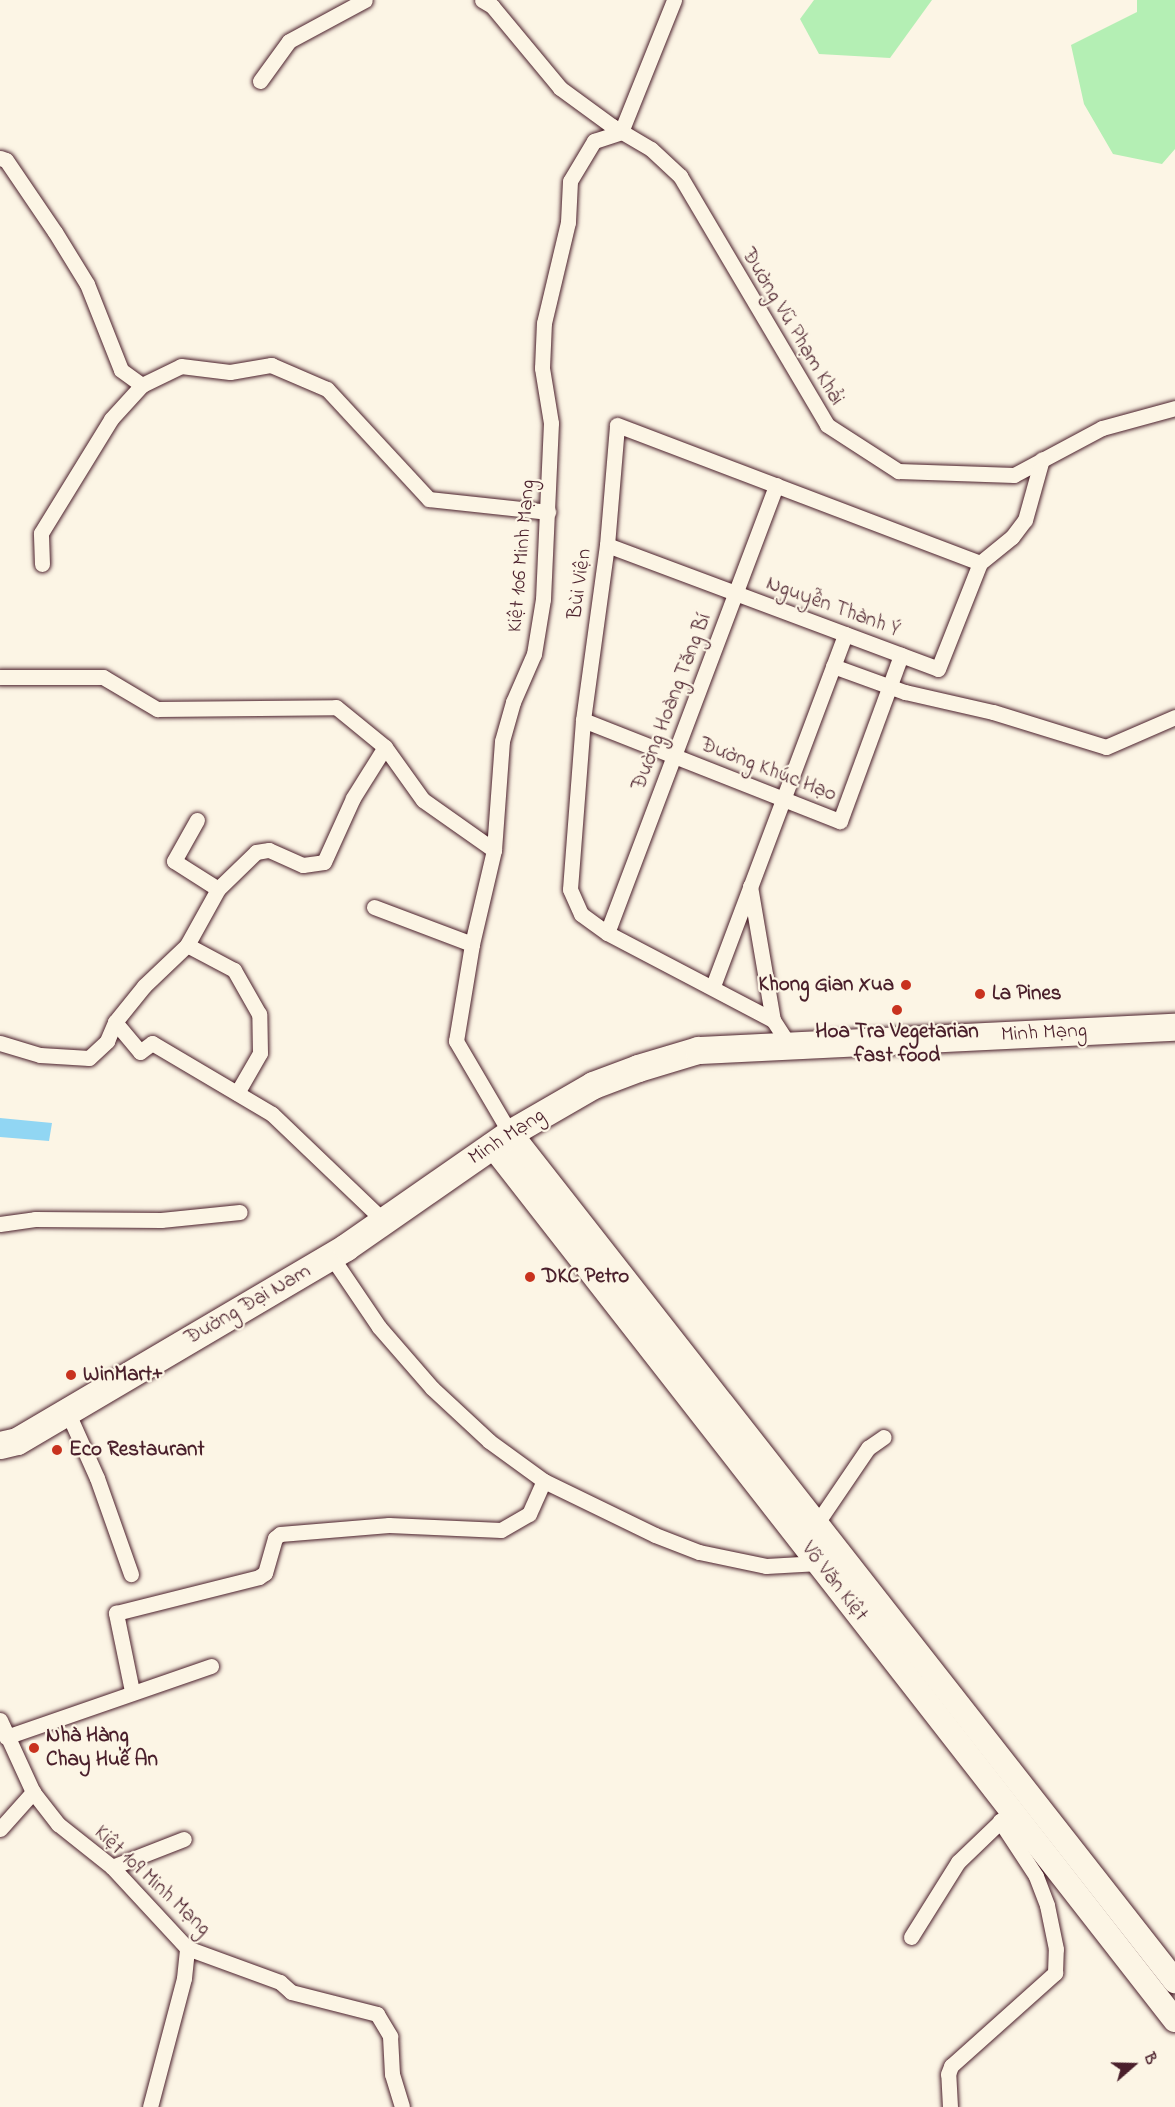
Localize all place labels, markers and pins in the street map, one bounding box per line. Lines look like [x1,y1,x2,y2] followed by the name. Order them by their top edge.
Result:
[759,972,894,998] place label: Khong Gian Xua
[899,978,913,992] marker: Khong Gian Xua
[992,981,1061,1007] place label: La Pines
[973,987,987,1001] marker: La Pines
[890,1003,904,1017] marker: Hoa Tra Vegetarian fast food
[815,1019,979,1069] place label: Hoa Tra Vegetarian fast food
[542,1264,629,1290] place label: DKC Petro
[523,1270,537,1284] marker: DKC Petro
[83,1362,163,1388] place label: WinMart+
[64,1368,78,1382] marker: WinMart+
[69,1437,205,1463] place label: Eco Restaurant
[50,1443,64,1457] marker: Eco Restaurant
[46,1723,158,1773] place label: Nhà Hàng Chay Huế An
[27,1741,41,1755] marker: Nhà Hàng Chay Huế An

